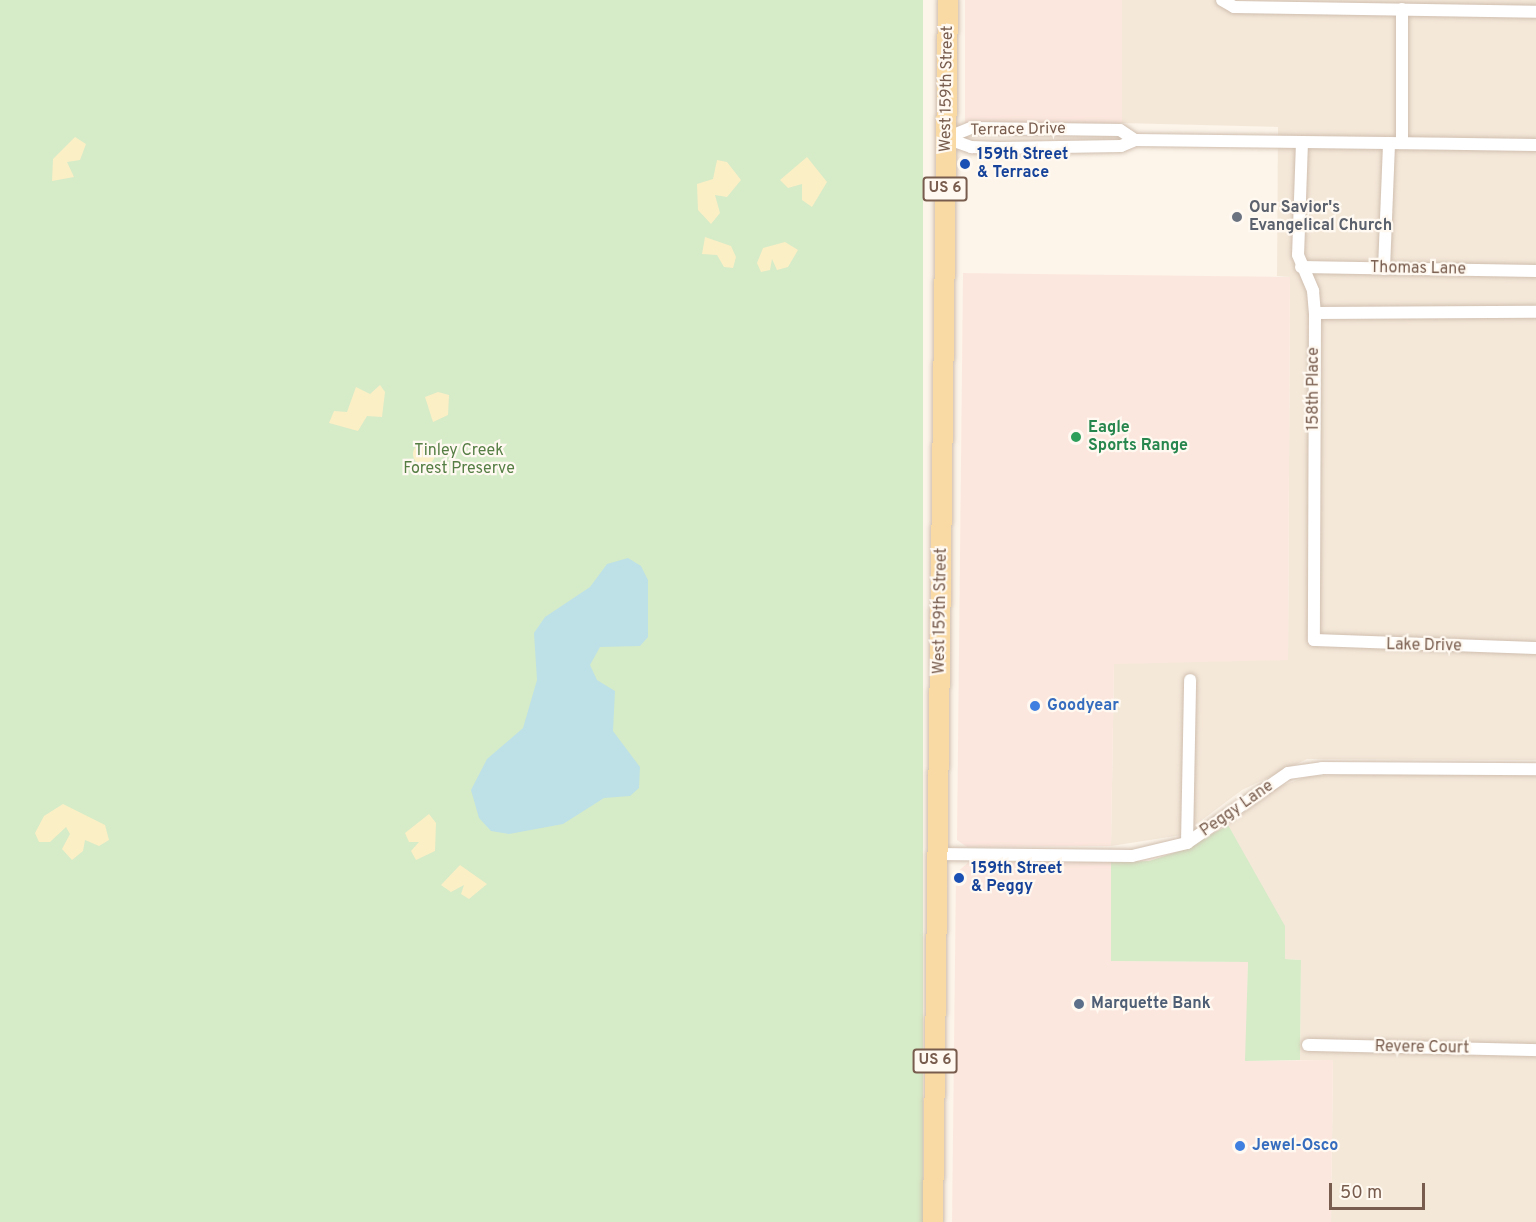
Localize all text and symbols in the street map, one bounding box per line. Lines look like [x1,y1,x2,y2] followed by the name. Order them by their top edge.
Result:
[936,26,958,152] street label: West 159th Street
[970,120,1066,140] street label: Terrace Drive
[977,145,1068,183] place label: 159th Street & Terrace
[958,157,972,171] marker: 159th Street & Terrace
[922,177,968,201] road number: US 6
[1249,198,1392,236] place label: Our Savior's Evangelical Church
[1230,210,1244,224] marker: Our Savior's Evangelical Church
[1370,259,1466,279] street label: Thomas Lane
[1304,347,1324,431] street label: 158th Place
[1088,418,1188,456] place label: Eagle Sports Range
[1069,430,1083,444] marker: Eagle Sports Range
[403,441,515,479] park label: Tinley Creek Forest Preserve
[930,548,952,674] street label: West 159th Street
[1386,636,1462,656] street label: Lake Drive
[1047,696,1119,716] place label: Goodyear
[1028,699,1042,713] marker: Goodyear
[1197,777,1277,841] street label: Peggy Lane
[971,859,1062,897] place label: 159th Street & Peggy
[952,871,966,885] marker: 159th Street & Peggy
[1091,994,1211,1014] place label: Marquette Bank
[1072,997,1086,1011] marker: Marquette Bank
[1375,1038,1469,1058] street label: Revere Court
[912,1049,958,1073] road number: US 6
[1252,1136,1338,1156] place label: Jewel-Osco
[1233,1139,1247,1153] marker: Jewel-Osco
[1332,1171,1428,1209] scale bar
[1340,1182,1382,1205] text: 50 m

